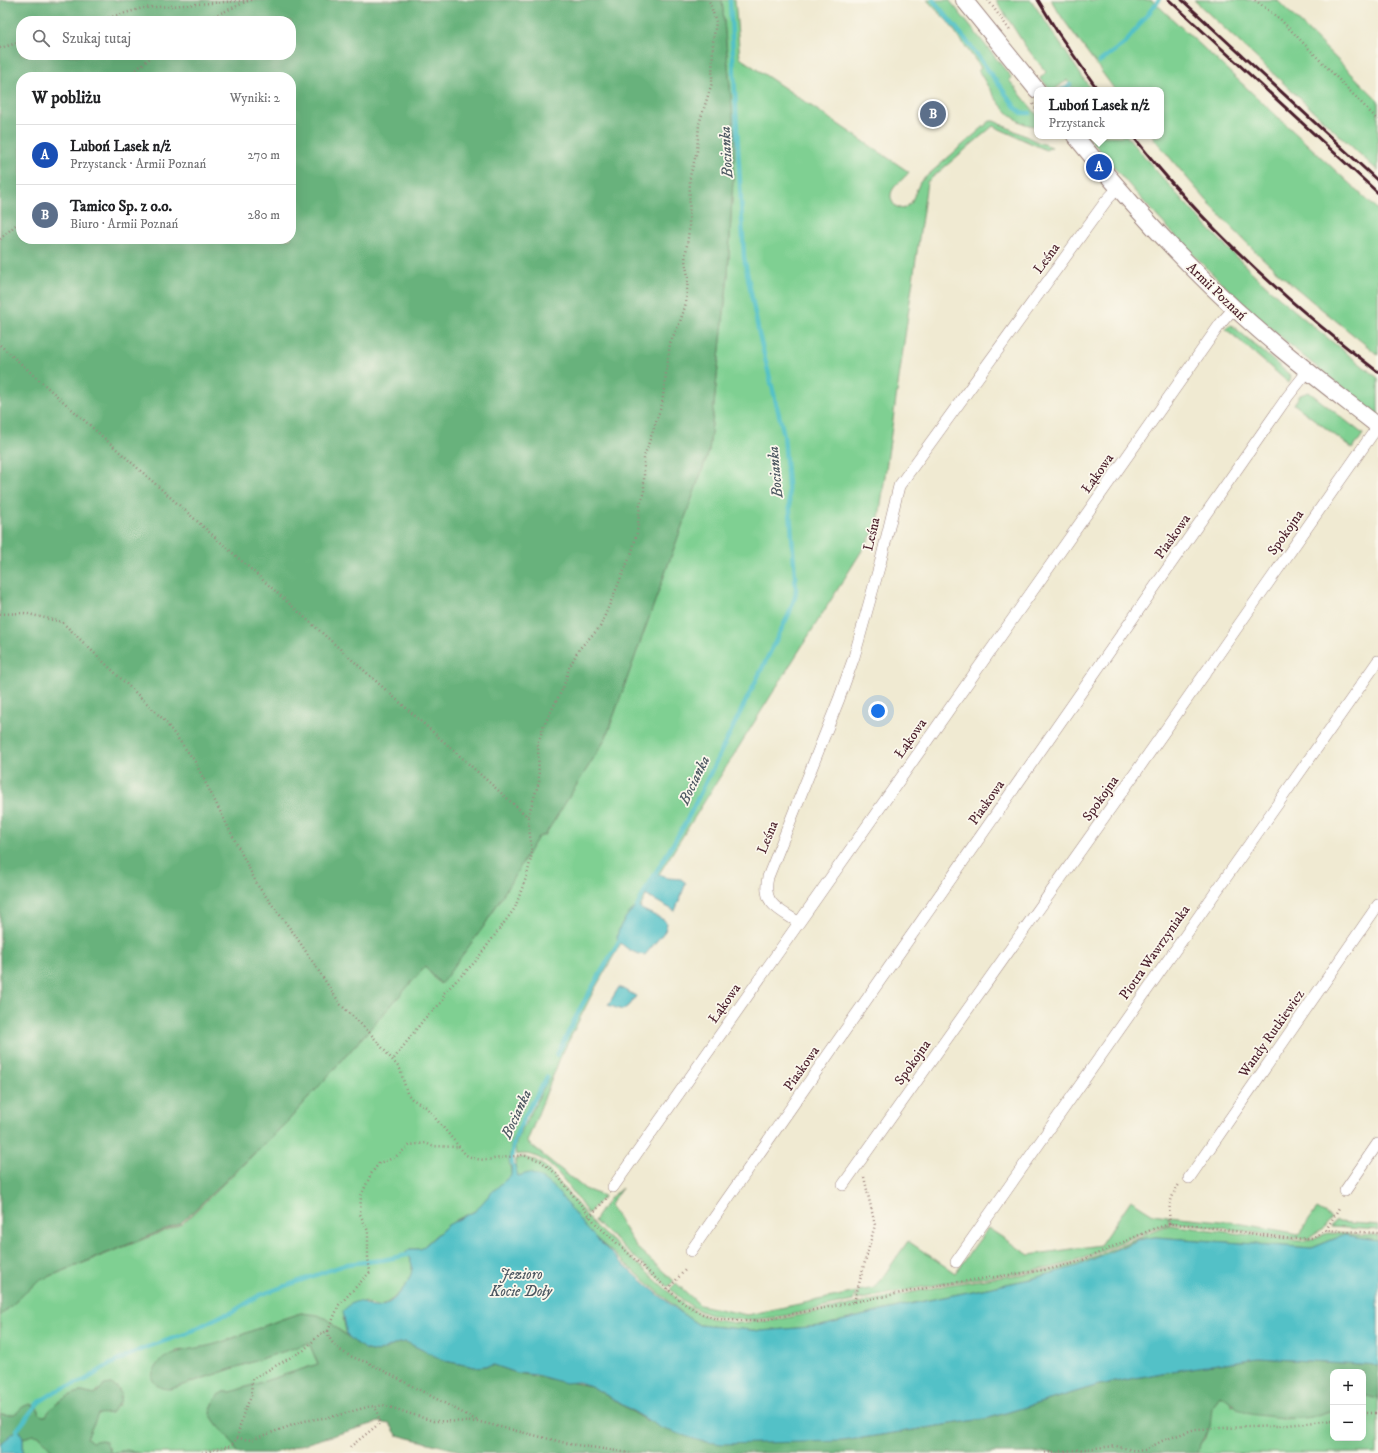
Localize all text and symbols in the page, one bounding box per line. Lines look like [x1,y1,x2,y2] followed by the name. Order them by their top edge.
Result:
[16,16,296,60] search box
[30,27,52,49] icon: search
[62,29,131,48] text: Szukaj tutaj
[32,87,101,109] text: W pobliżu
[1034,87,1164,139] popup
[230,90,280,106] text: Wyniki: 2
[1049,96,1149,115] text: Luboń Lasek n/ż
[920,99,946,129] pin: B
[1049,115,1105,131] text: Przystanek
[716,126,737,179] water label: Bocianka
[70,137,171,156] text: Luboń Lasek n/ż
[41,147,49,163] text: A
[248,147,280,163] text: 270 m
[1086,152,1112,182] pin: A
[70,156,206,172] text: Przystanek · Armii Poznań
[70,197,172,216] text: Tamico Sp. z o.o.
[41,207,49,223] text: B
[248,207,280,223] text: 280 m
[70,216,178,232] text: Biuro · Armii Poznań
[1030,240,1064,278] street label: Leśna
[1183,259,1250,325] street label: Armii Poznań
[764,445,787,499] water label: Bocianka
[1078,450,1118,497] street label: Łąkowa
[1264,506,1308,559] street label: Spokojna
[1151,511,1195,563] street label: Piaskowa
[859,516,885,553] street label: Leśna
[868,701,888,721] your location
[891,715,931,762] street label: Łąkowa
[674,753,714,808] water label: Bocianka
[1079,772,1123,825] street label: Spokojna
[965,777,1009,829] street label: Piaskowa
[753,818,783,856] street label: Leśna
[1115,902,1194,1003] street label: Piotra Wawrzyniaka
[705,980,745,1027] street label: Łąkowa
[1234,986,1309,1082] street label: Wandy Rutkiewicz
[891,1036,935,1089] street label: Spokojna
[780,1043,824,1095] street label: Piaskowa
[497,1087,536,1143] water label: Bocianka
[489,1265,553,1301] water label: Jezioro Kocie Doły
[1330,1369,1366,1441] map controls
[1330,1369,1366,1405] button: +
[1330,1405,1366,1441] button: −

